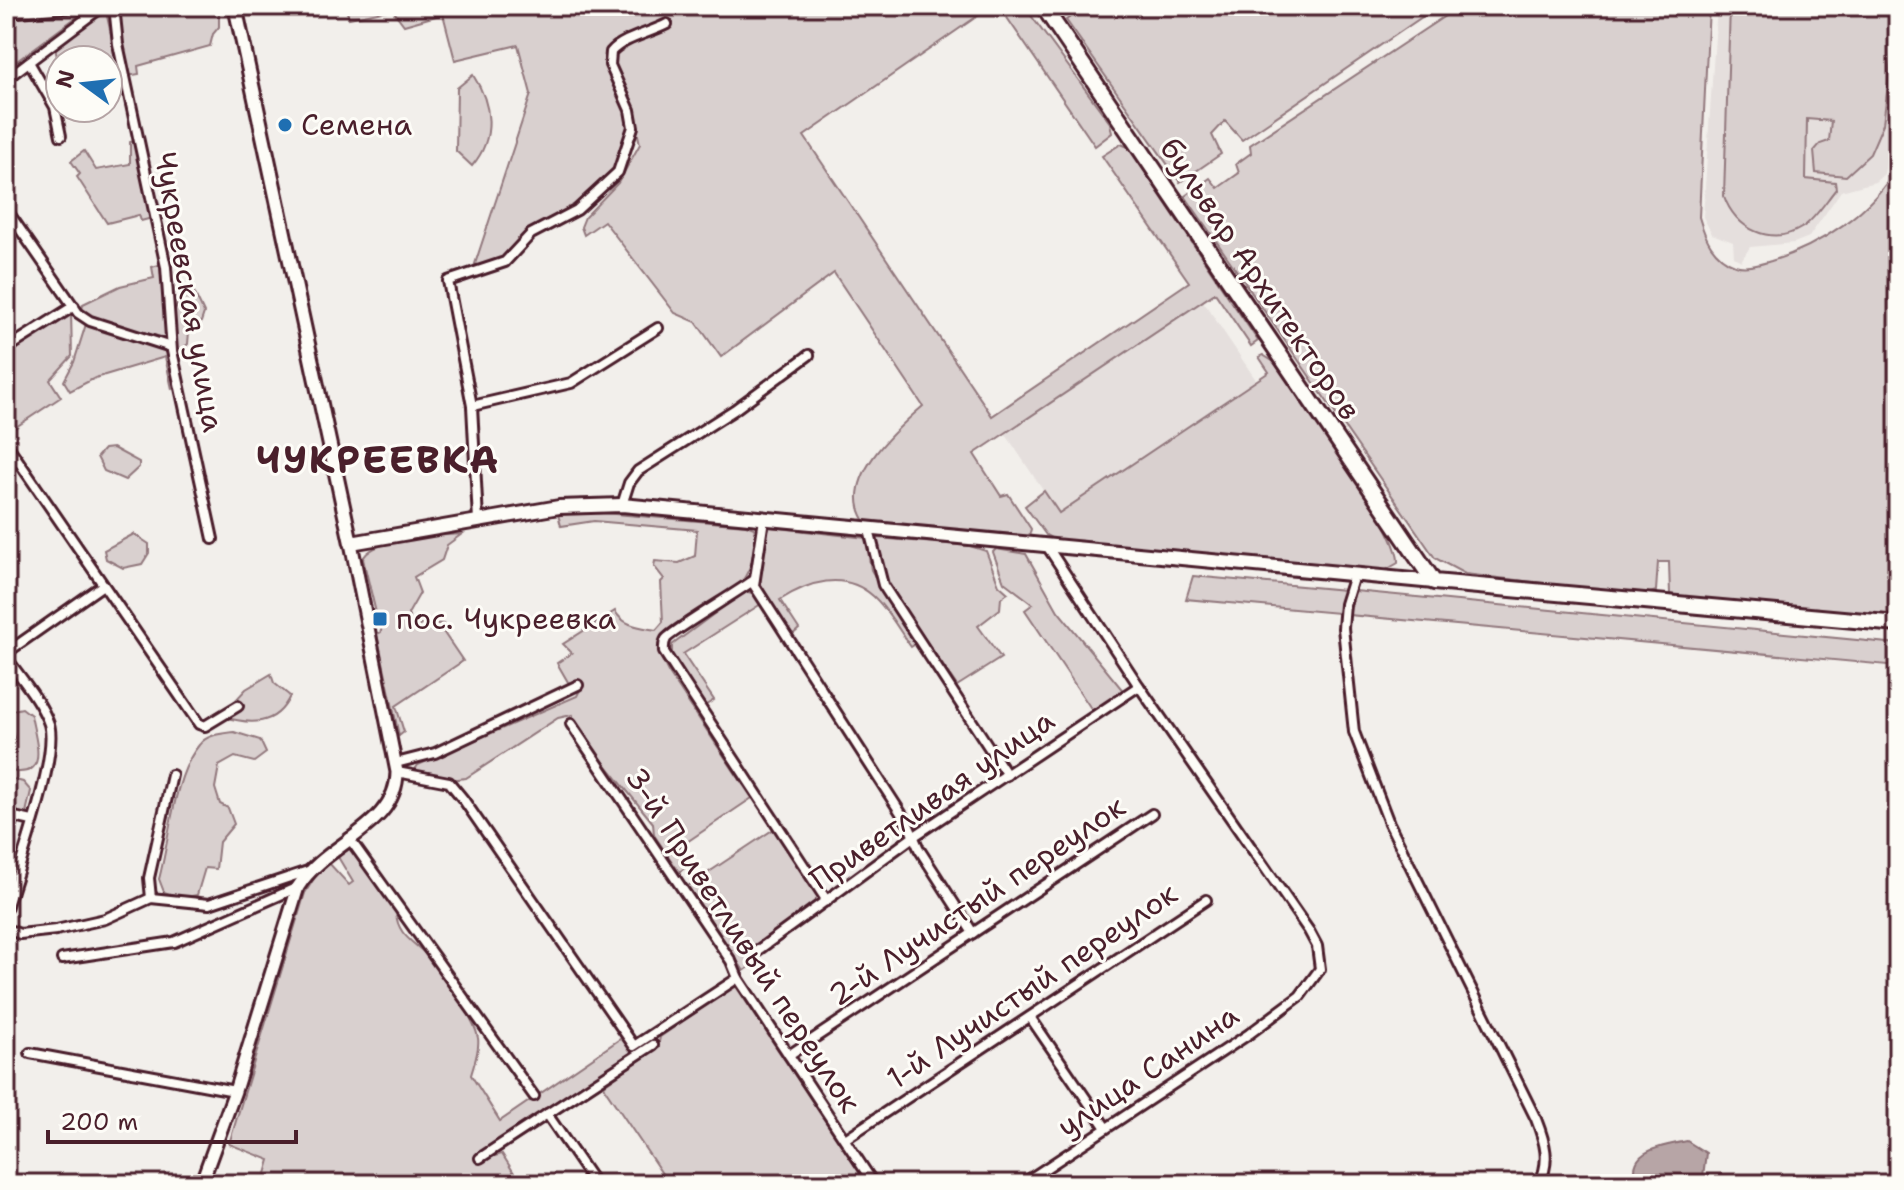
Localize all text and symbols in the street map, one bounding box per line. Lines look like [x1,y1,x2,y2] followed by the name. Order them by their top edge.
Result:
[44,44,124,124] north arrow
[49,67,81,91] text: N
[301,104,412,145] place label: Семена
[276,116,294,134] marker: Семена
[1151,130,1370,428] street label: бульвар Архитекторов
[145,149,234,435] street label: Чукреевская улица
[256,434,500,485] district label: ЧУКРЕЕВКА
[396,598,616,639] place label: пос. Чукреевка
[371,610,389,628] marker: пос. Чукреевка
[801,699,1062,900] street label: Приветливая улица
[616,759,871,1120] street label: 3-й Приветливый переулок
[820,786,1133,1015] street label: 2-й Лучистый переулок
[879,873,1185,1098] street label: 1-й Лучистый переулок
[1049,995,1247,1146] street label: улица Санина
[48,1094,296,1144] scale bar
[60,1106,138,1138] text: 200 m

